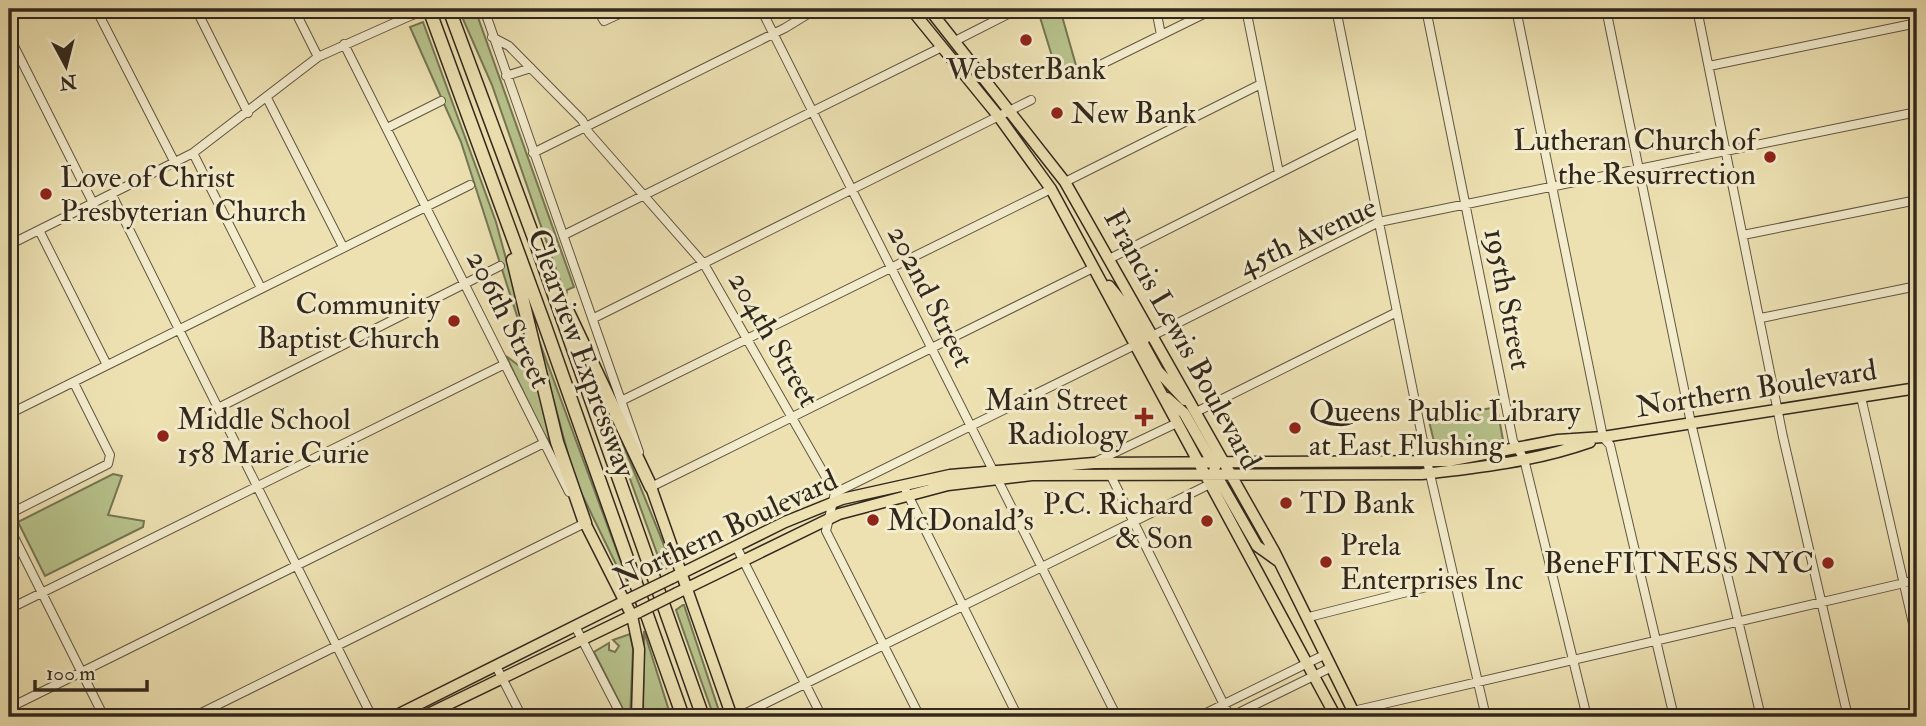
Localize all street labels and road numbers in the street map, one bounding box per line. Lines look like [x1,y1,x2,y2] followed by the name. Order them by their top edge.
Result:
[1232,188,1382,284] street label: 45th Avenue
[1096,203,1270,476] street label: Francis Lewis Boulevard
[879,219,982,374] street label: 202nd Street
[519,224,644,483] street label: Clearview Expressway
[1476,225,1539,373] street label: 195th Street
[458,244,559,395] street label: 206th Street
[720,265,827,414] street label: 204th Street
[1633,351,1879,426] street label: Northern Boulevard
[607,461,844,598] street label: Northern Boulevard

